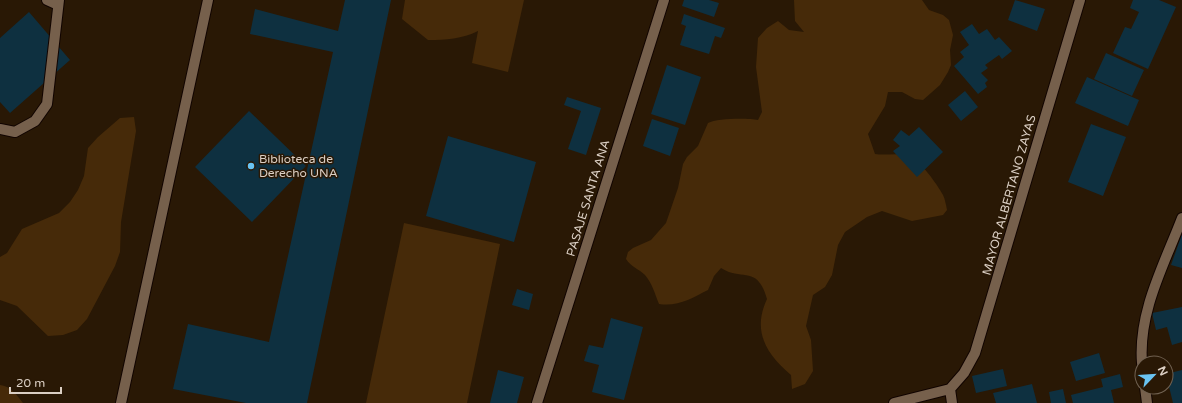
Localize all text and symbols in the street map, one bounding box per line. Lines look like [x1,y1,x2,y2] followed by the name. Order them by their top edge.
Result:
[979,113,1039,277] street label: MAYOR ALBERTANO ZAYAS
[564,138,612,258] street label: PASAJE SANTA ANA
[259,152,338,180] place label: Biblioteca de Derecho UNA
[246,161,256,171] marker: Biblioteca de Derecho UNA
[1134,355,1174,395] north arrow
[1155,364,1170,378] text: N
[10,369,61,395] scale bar
[16,376,45,390] text: 20 m

